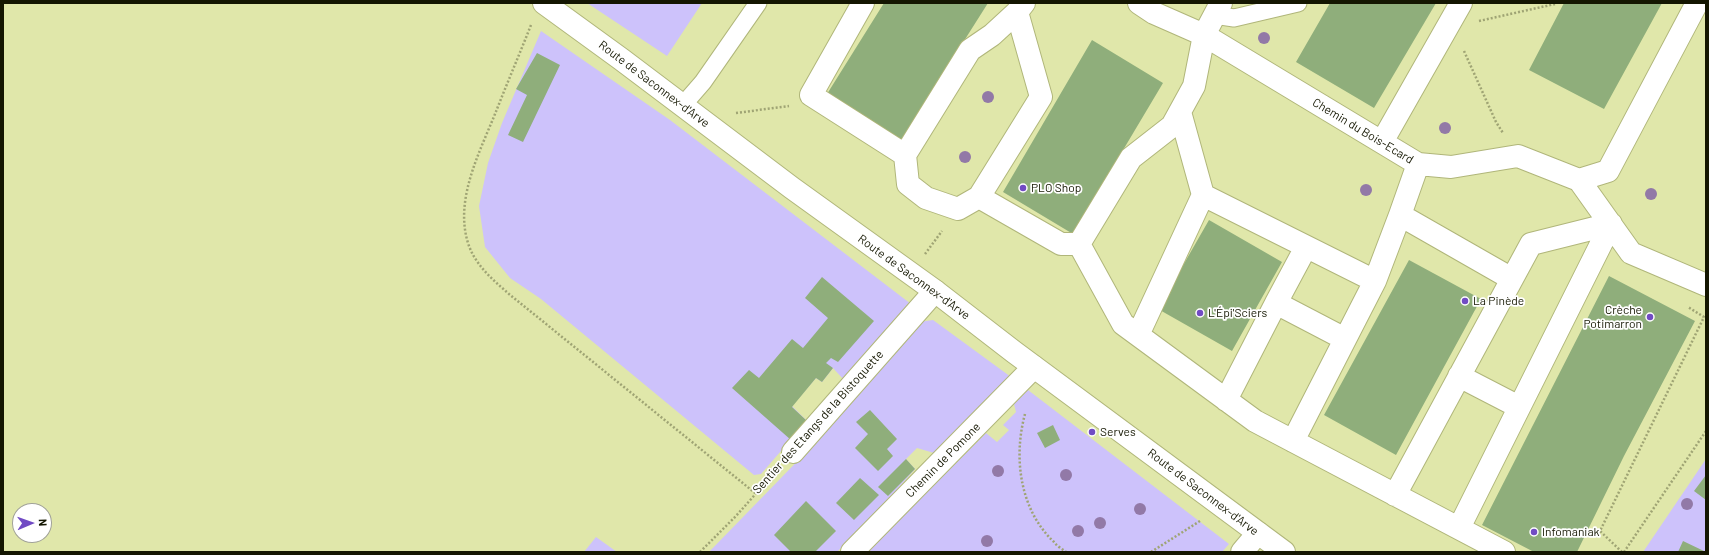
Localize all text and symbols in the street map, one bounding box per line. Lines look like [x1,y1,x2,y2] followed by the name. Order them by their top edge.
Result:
[596,38,712,130] street label: Route de Saconnex-d'Arve
[1310,95,1416,167] street label: Chemin du Bois-Ecard
[1031,181,1081,195] place label: PLO Shop
[1018,183,1028,193] marker: PLO Shop
[855,231,973,323] street label: Route de Saconnex-d'Arve
[1473,294,1524,308] place label: La Pinède
[1460,296,1470,306] marker: La Pinède
[1583,303,1642,331] place label: Crèche Potimarron
[1208,306,1267,320] place label: L'Épi'Sciers
[1195,308,1205,318] marker: L'Épi'Sciers
[1645,312,1655,322] marker: Crèche Potimarron
[750,347,886,497] street label: Sentier des Etangs de la Bistoquette
[903,420,983,500] street label: Chemin de Pomone
[1100,425,1136,439] place label: Serves
[1087,427,1097,437] marker: Serves
[1145,446,1261,538] street label: Route de Saconnex-d'Arve
[12,503,52,543] north arrow
[37,519,50,526] text: N
[1542,525,1600,539] place label: Infomaniak
[1529,527,1539,537] marker: Infomaniak

